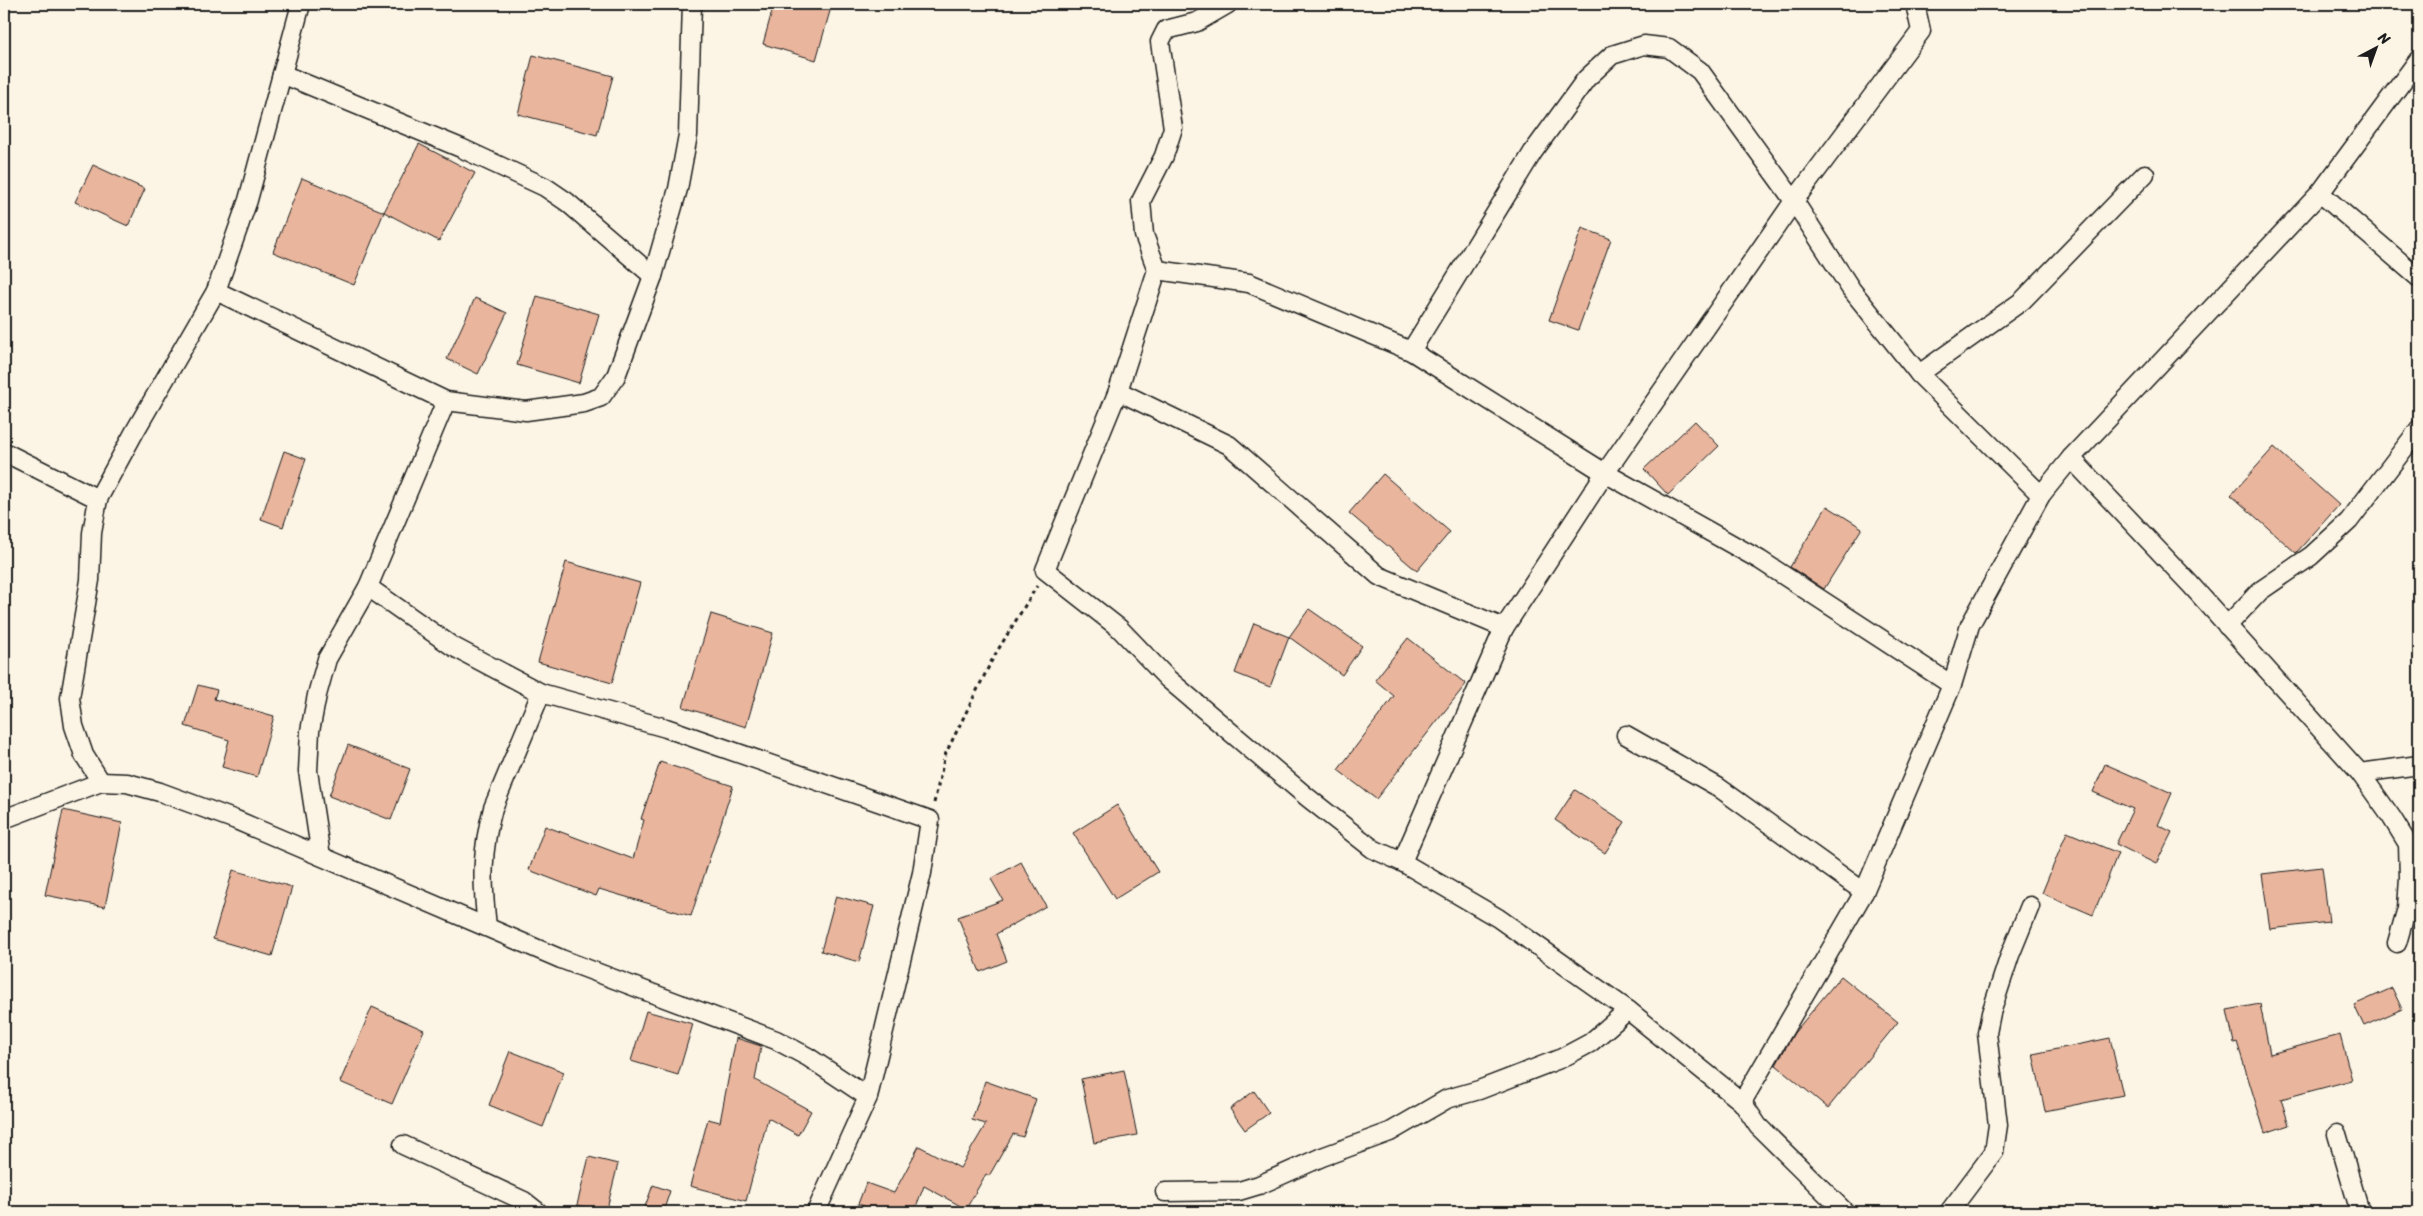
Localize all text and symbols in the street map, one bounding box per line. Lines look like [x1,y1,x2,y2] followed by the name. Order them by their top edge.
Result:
[2350,22,2400,72] north arrow
[2372,25,2396,51] text: N

